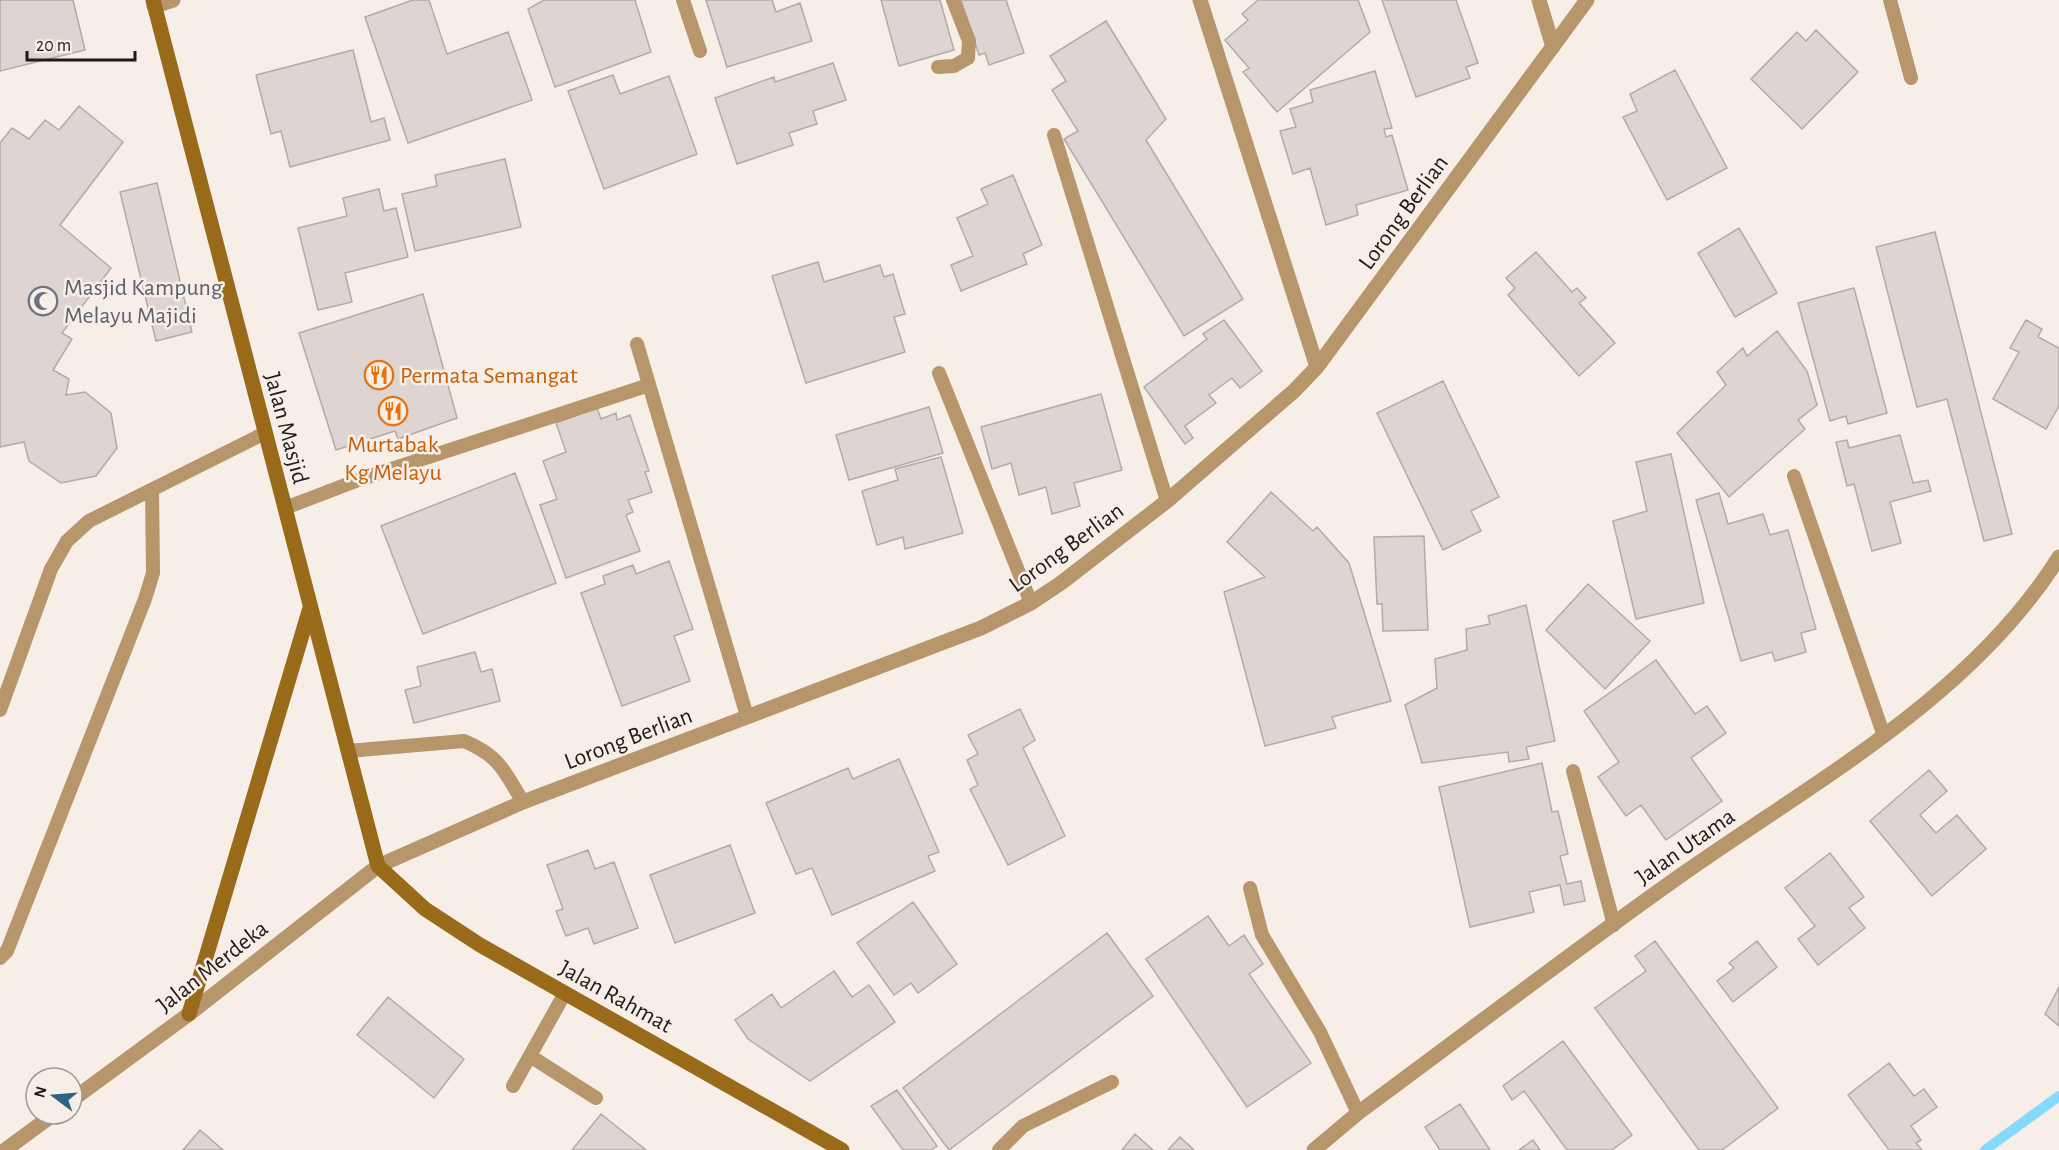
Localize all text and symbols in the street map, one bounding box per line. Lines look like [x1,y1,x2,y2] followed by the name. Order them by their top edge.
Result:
[27,24,135,62] scale bar
[36,37,71,55] text: 20 m
[1354,151,1453,274] street label: Lorong Berlian
[64,276,223,328] place label: Masjid Kampung Melayu Majidi
[27,285,59,317] mosque icon: Masjid Kampung Melayu Majidi
[363,359,395,391] restaurant icon: Permata Semangat
[400,364,578,388] place label: Permata Semangat
[260,370,312,487] street label: Jalan Masjid
[377,395,409,427] restaurant icon: Murtabak Kg Melayu
[344,433,442,485] place label: Murtabak Kg Melayu
[1005,498,1128,597] street label: Lorong Berlian
[561,704,696,774] street label: Lorong Berlian
[1632,804,1740,890] street label: Jalan Utama
[153,916,273,1017] street label: Jalan Merdeka
[555,956,676,1038] street label: Jalan Rahmat
[24,1066,84,1126] north arrow
[31,1085,50,1100] text: N

